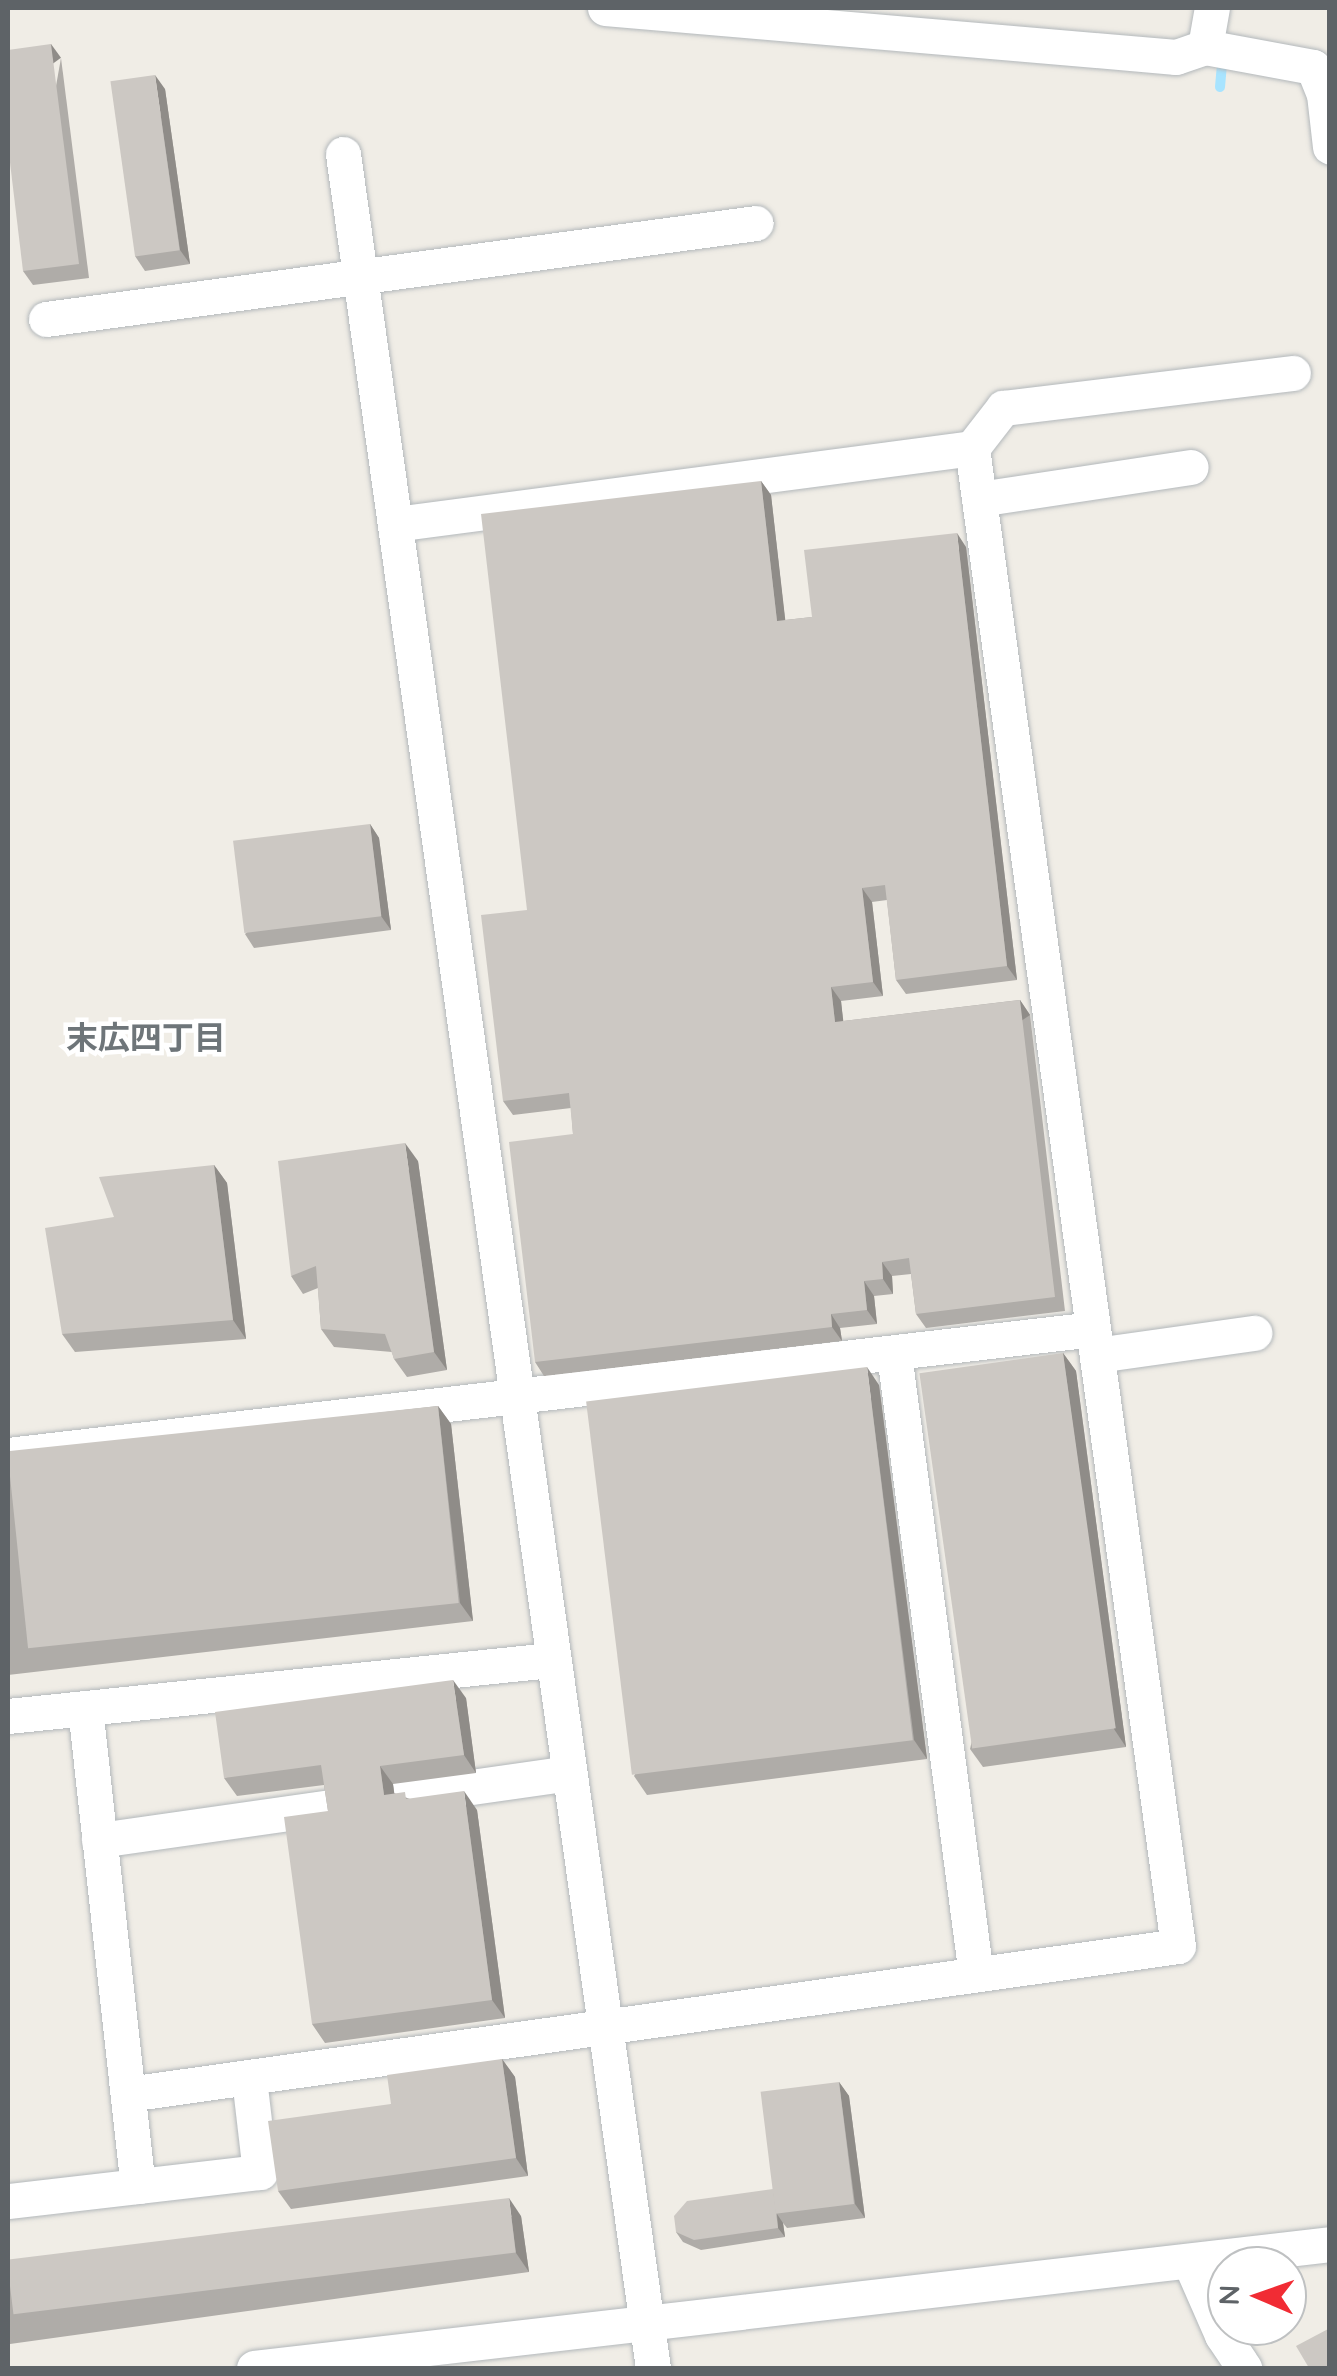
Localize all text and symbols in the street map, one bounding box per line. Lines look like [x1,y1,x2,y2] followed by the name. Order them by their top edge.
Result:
[66,1018,226,1056] district label: 末広四丁目
[1207,2246,1307,2346] north arrow
[1211,2284,1246,2306] text: N

